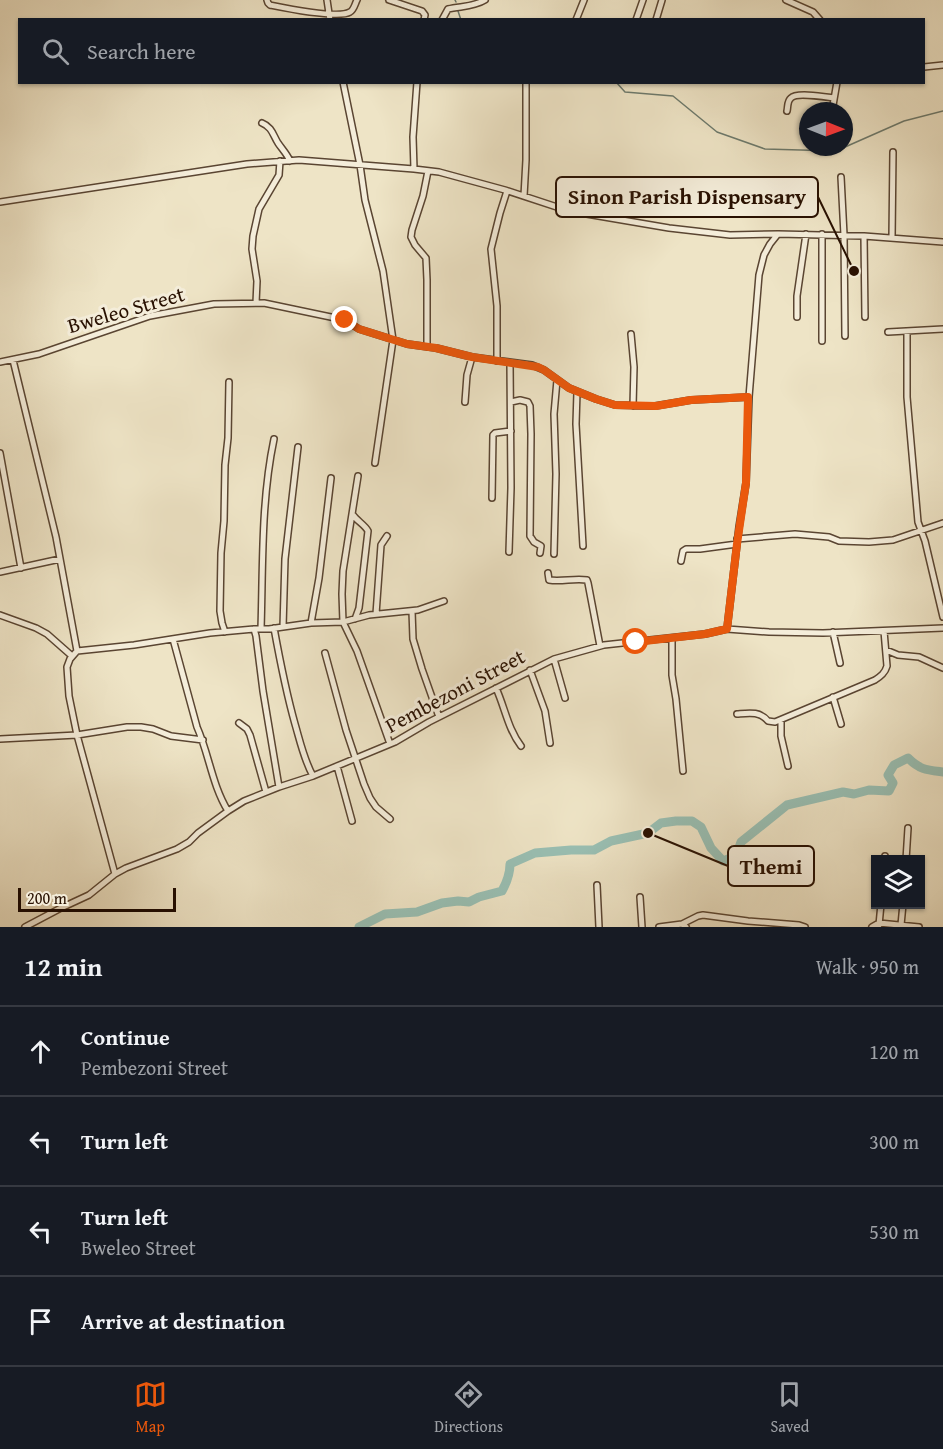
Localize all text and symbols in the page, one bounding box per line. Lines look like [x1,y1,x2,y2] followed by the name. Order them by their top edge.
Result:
[18,18,925,84] search box
[39,35,72,68] icon: search
[87,35,196,67] text: Search here
[799,102,853,156] north arrow
[556,177,818,217] callout: Sinon Parish Dispensary
[568,180,807,212] text: Sinon Parish Dispensary
[64,278,189,341] street label: Bweleo Street
[331,306,357,332] route end
[622,628,648,654] route start
[379,640,531,740] street label: Pembezoni Street
[728,846,814,886] callout: Themi
[740,850,802,882] text: Themi
[871,855,925,909] map controls
[871,855,925,909] button: layers
[18,885,176,912] scale bar
[27,886,67,910] text: 200 m
[24,947,102,986] text: 12 min
[816,952,919,981] text: Walk · 950 m
[81,1021,170,1053] text: Continue
[24,1035,57,1068] icon: ahead
[869,1037,919,1066] text: 120 m
[81,1053,228,1082] text: Pembezoni Street
[24,1125,57,1158] icon: left
[81,1125,168,1157] text: Turn left
[869,1127,919,1156] text: 300 m
[81,1201,168,1233] text: Turn left
[24,1215,57,1248] icon: left
[869,1217,919,1246] text: 530 m
[81,1233,196,1262] text: Bweleo Street
[24,1305,57,1338] icon: arrive
[81,1305,285,1337] text: Arrive at destination
[134,1378,167,1438] tab: Map
[434,1378,503,1438] tab: Directions
[770,1378,809,1438] tab: Saved

